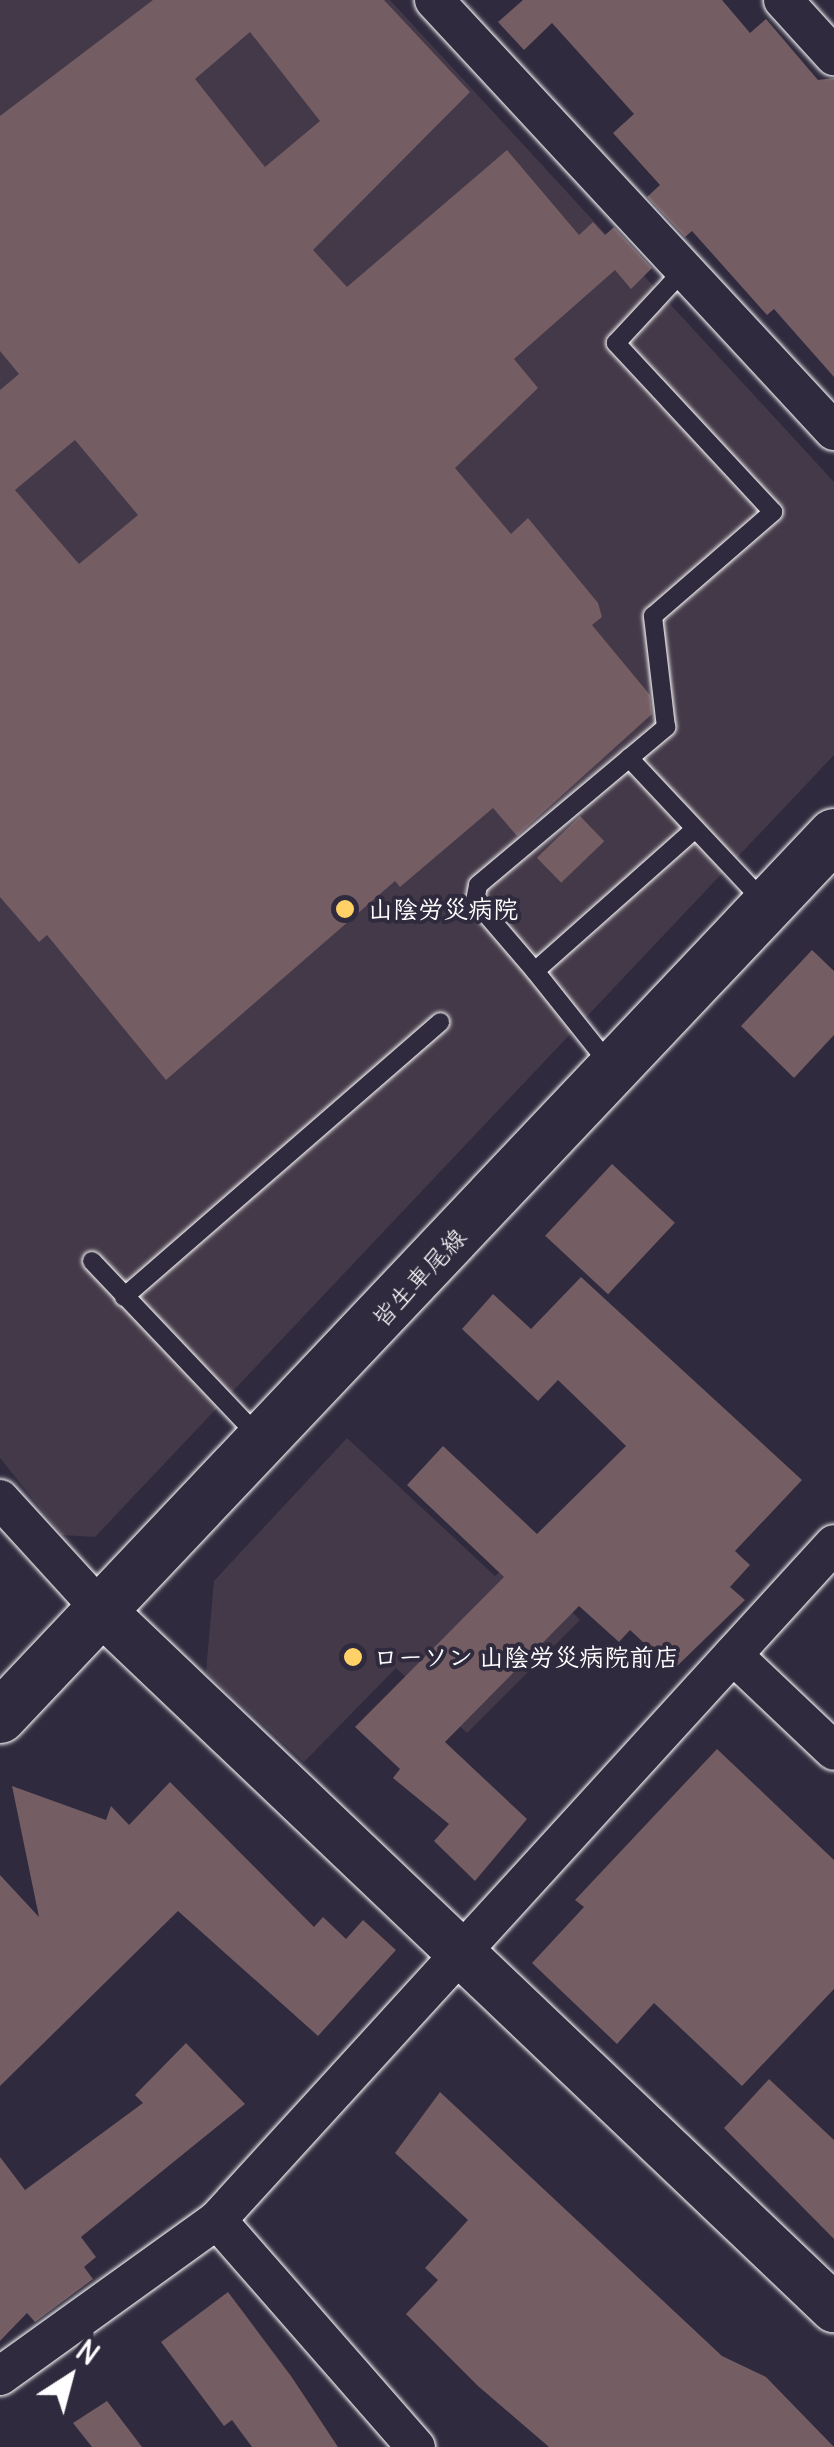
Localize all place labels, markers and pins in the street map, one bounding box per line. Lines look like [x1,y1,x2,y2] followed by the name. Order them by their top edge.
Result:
[368,894,518,924] place label: 山陰労災病院
[332,896,358,922] marker: 山陰労災病院
[373,1642,679,1672] place label: ローソン 山陰労災病院前店
[342,1646,364,1668] marker: ローソン 山陰労災病院前店

